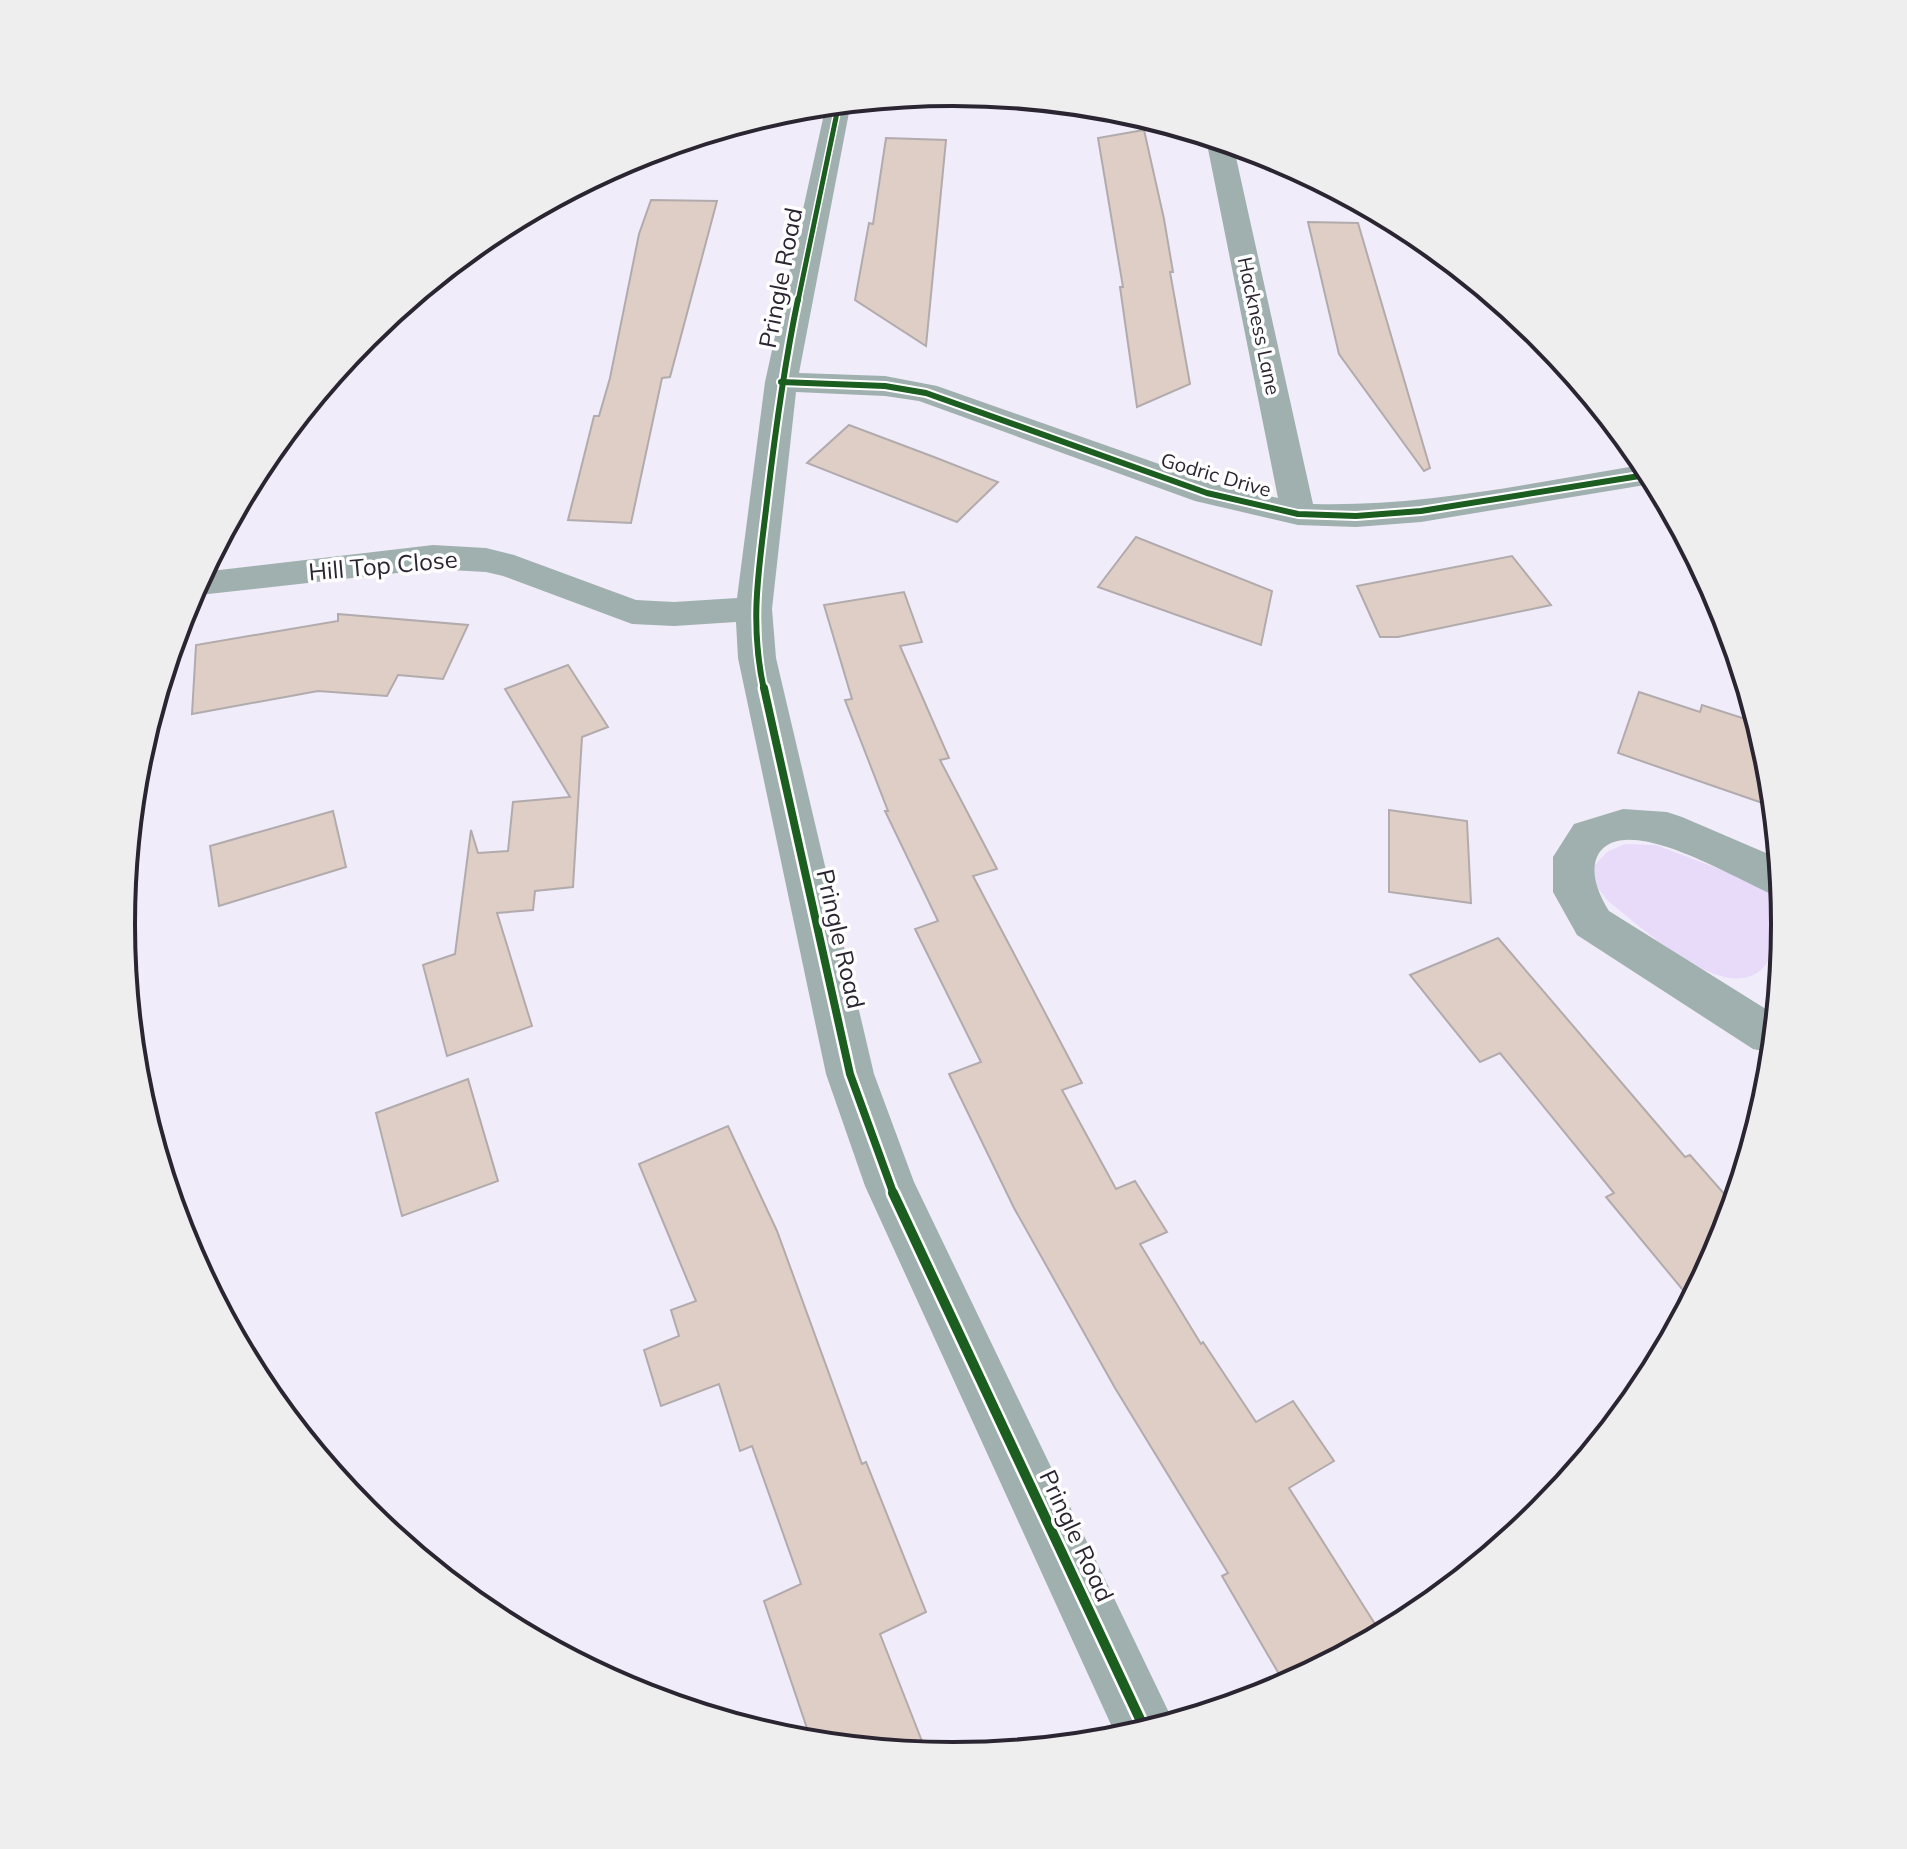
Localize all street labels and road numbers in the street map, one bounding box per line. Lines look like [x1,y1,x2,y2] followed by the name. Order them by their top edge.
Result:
[752,205,808,350] street label: Pringle Road
[1233,254,1286,397] street label: Hackness Lane
[1158,447,1274,502] street label: Godric Drive
[307,544,459,586] street label: Hill Top Close
[810,866,872,1011] street label: Pringle Road
[1033,1465,1121,1606] street label: Pringle Road

